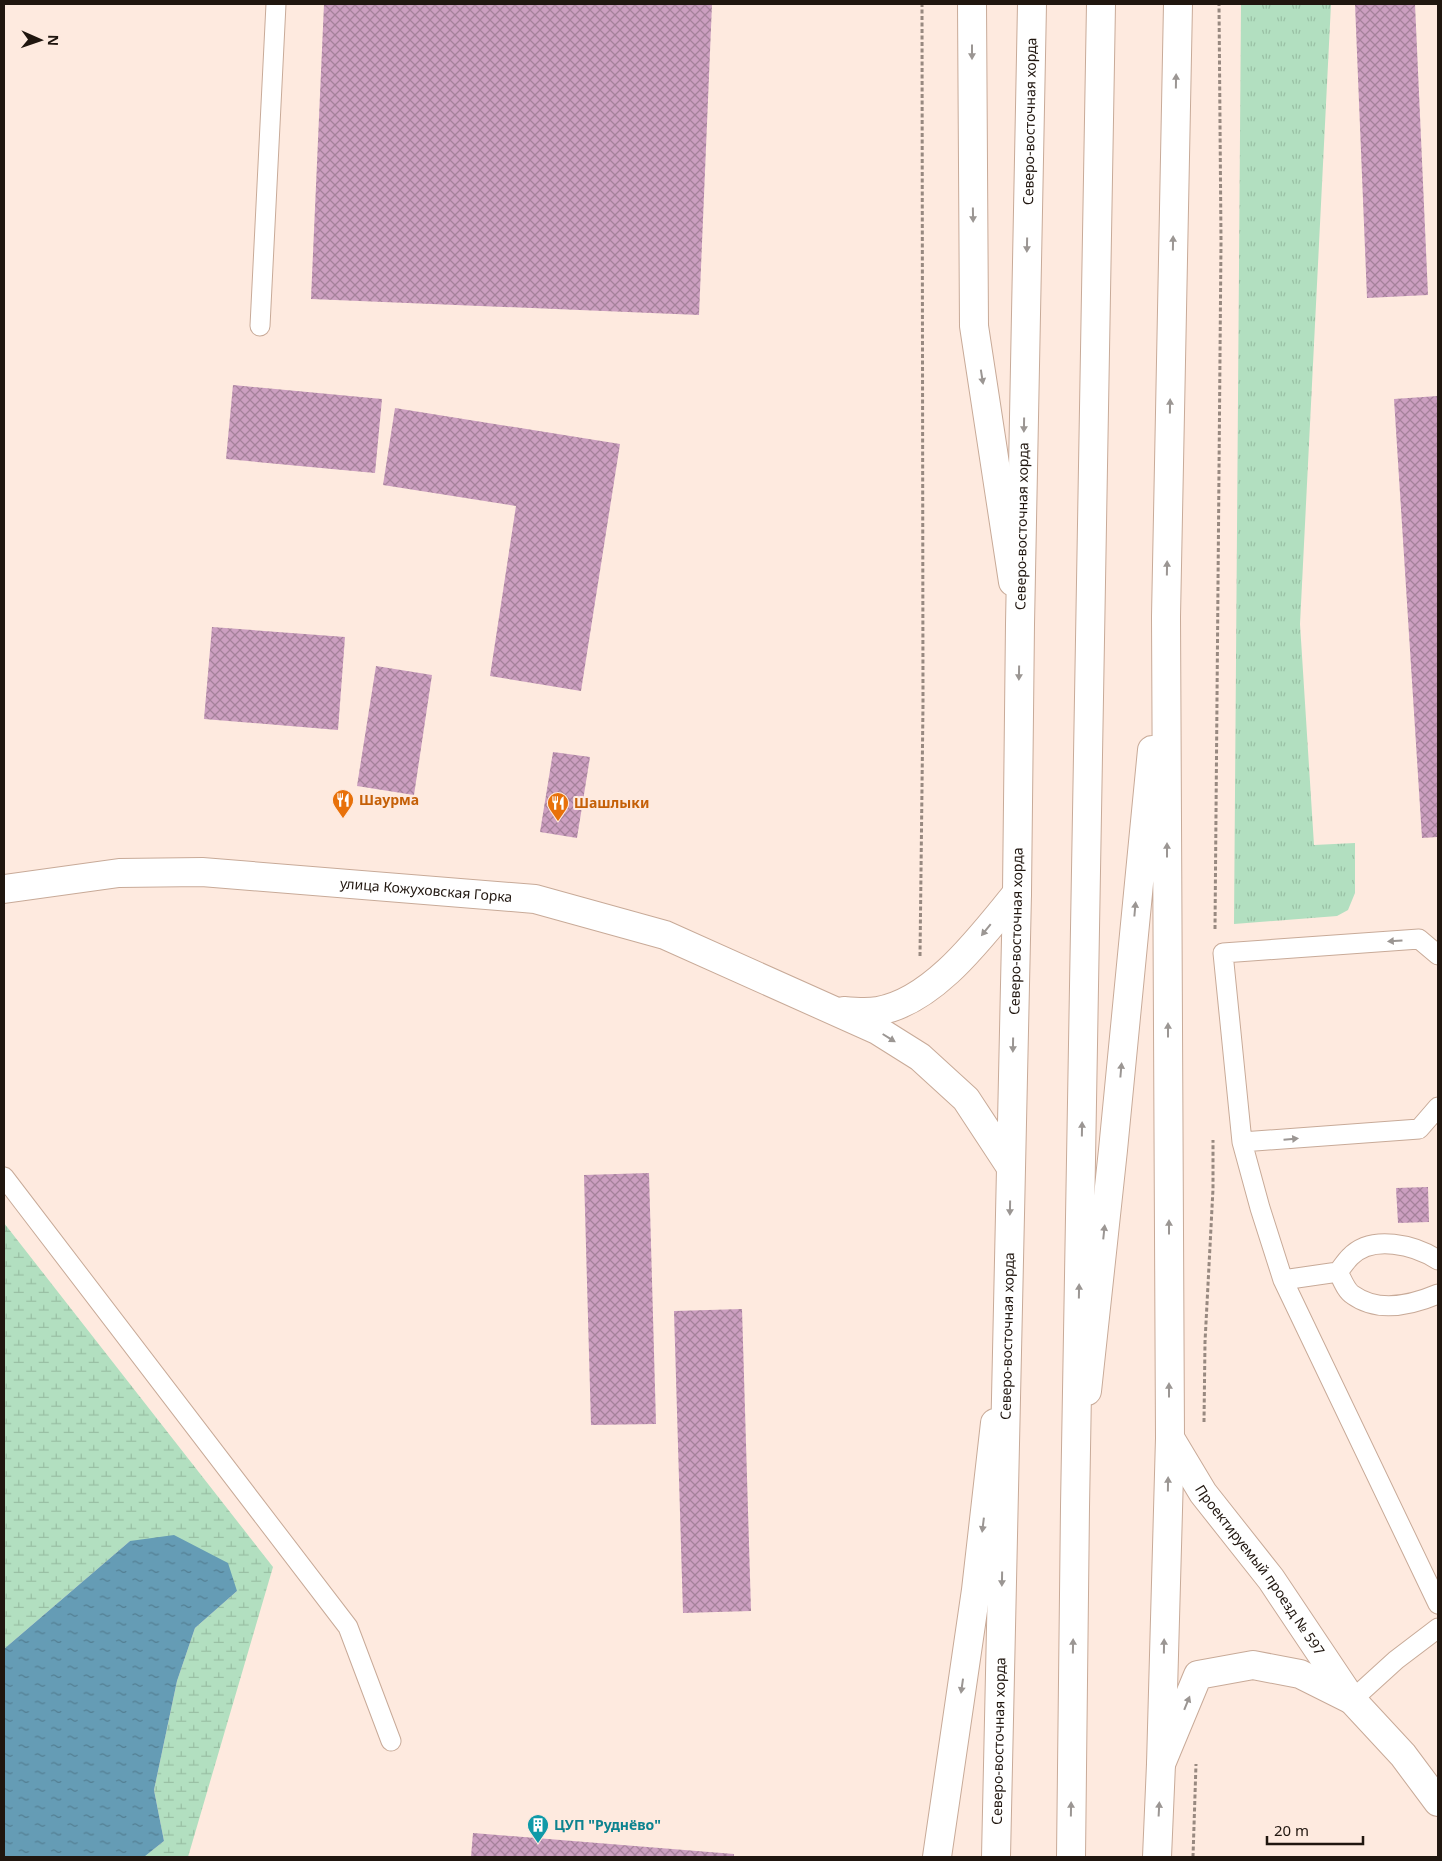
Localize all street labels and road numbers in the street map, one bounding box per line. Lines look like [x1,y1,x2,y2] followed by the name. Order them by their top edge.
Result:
[1018,37,1040,205] street label: Северо-восточная хорда
[1010,442,1033,610] street label: Северо-восточная хорда
[1004,847,1027,1015] street label: Северо-восточная хорда
[339,873,513,906] street label: улица Кожуховская Горка
[996,1252,1018,1420] street label: Северо-восточная хорда
[1191,1481,1329,1659] street label: Проектируемый проезд № 597
[987,1657,1009,1825] street label: Северо-восточная хорда

